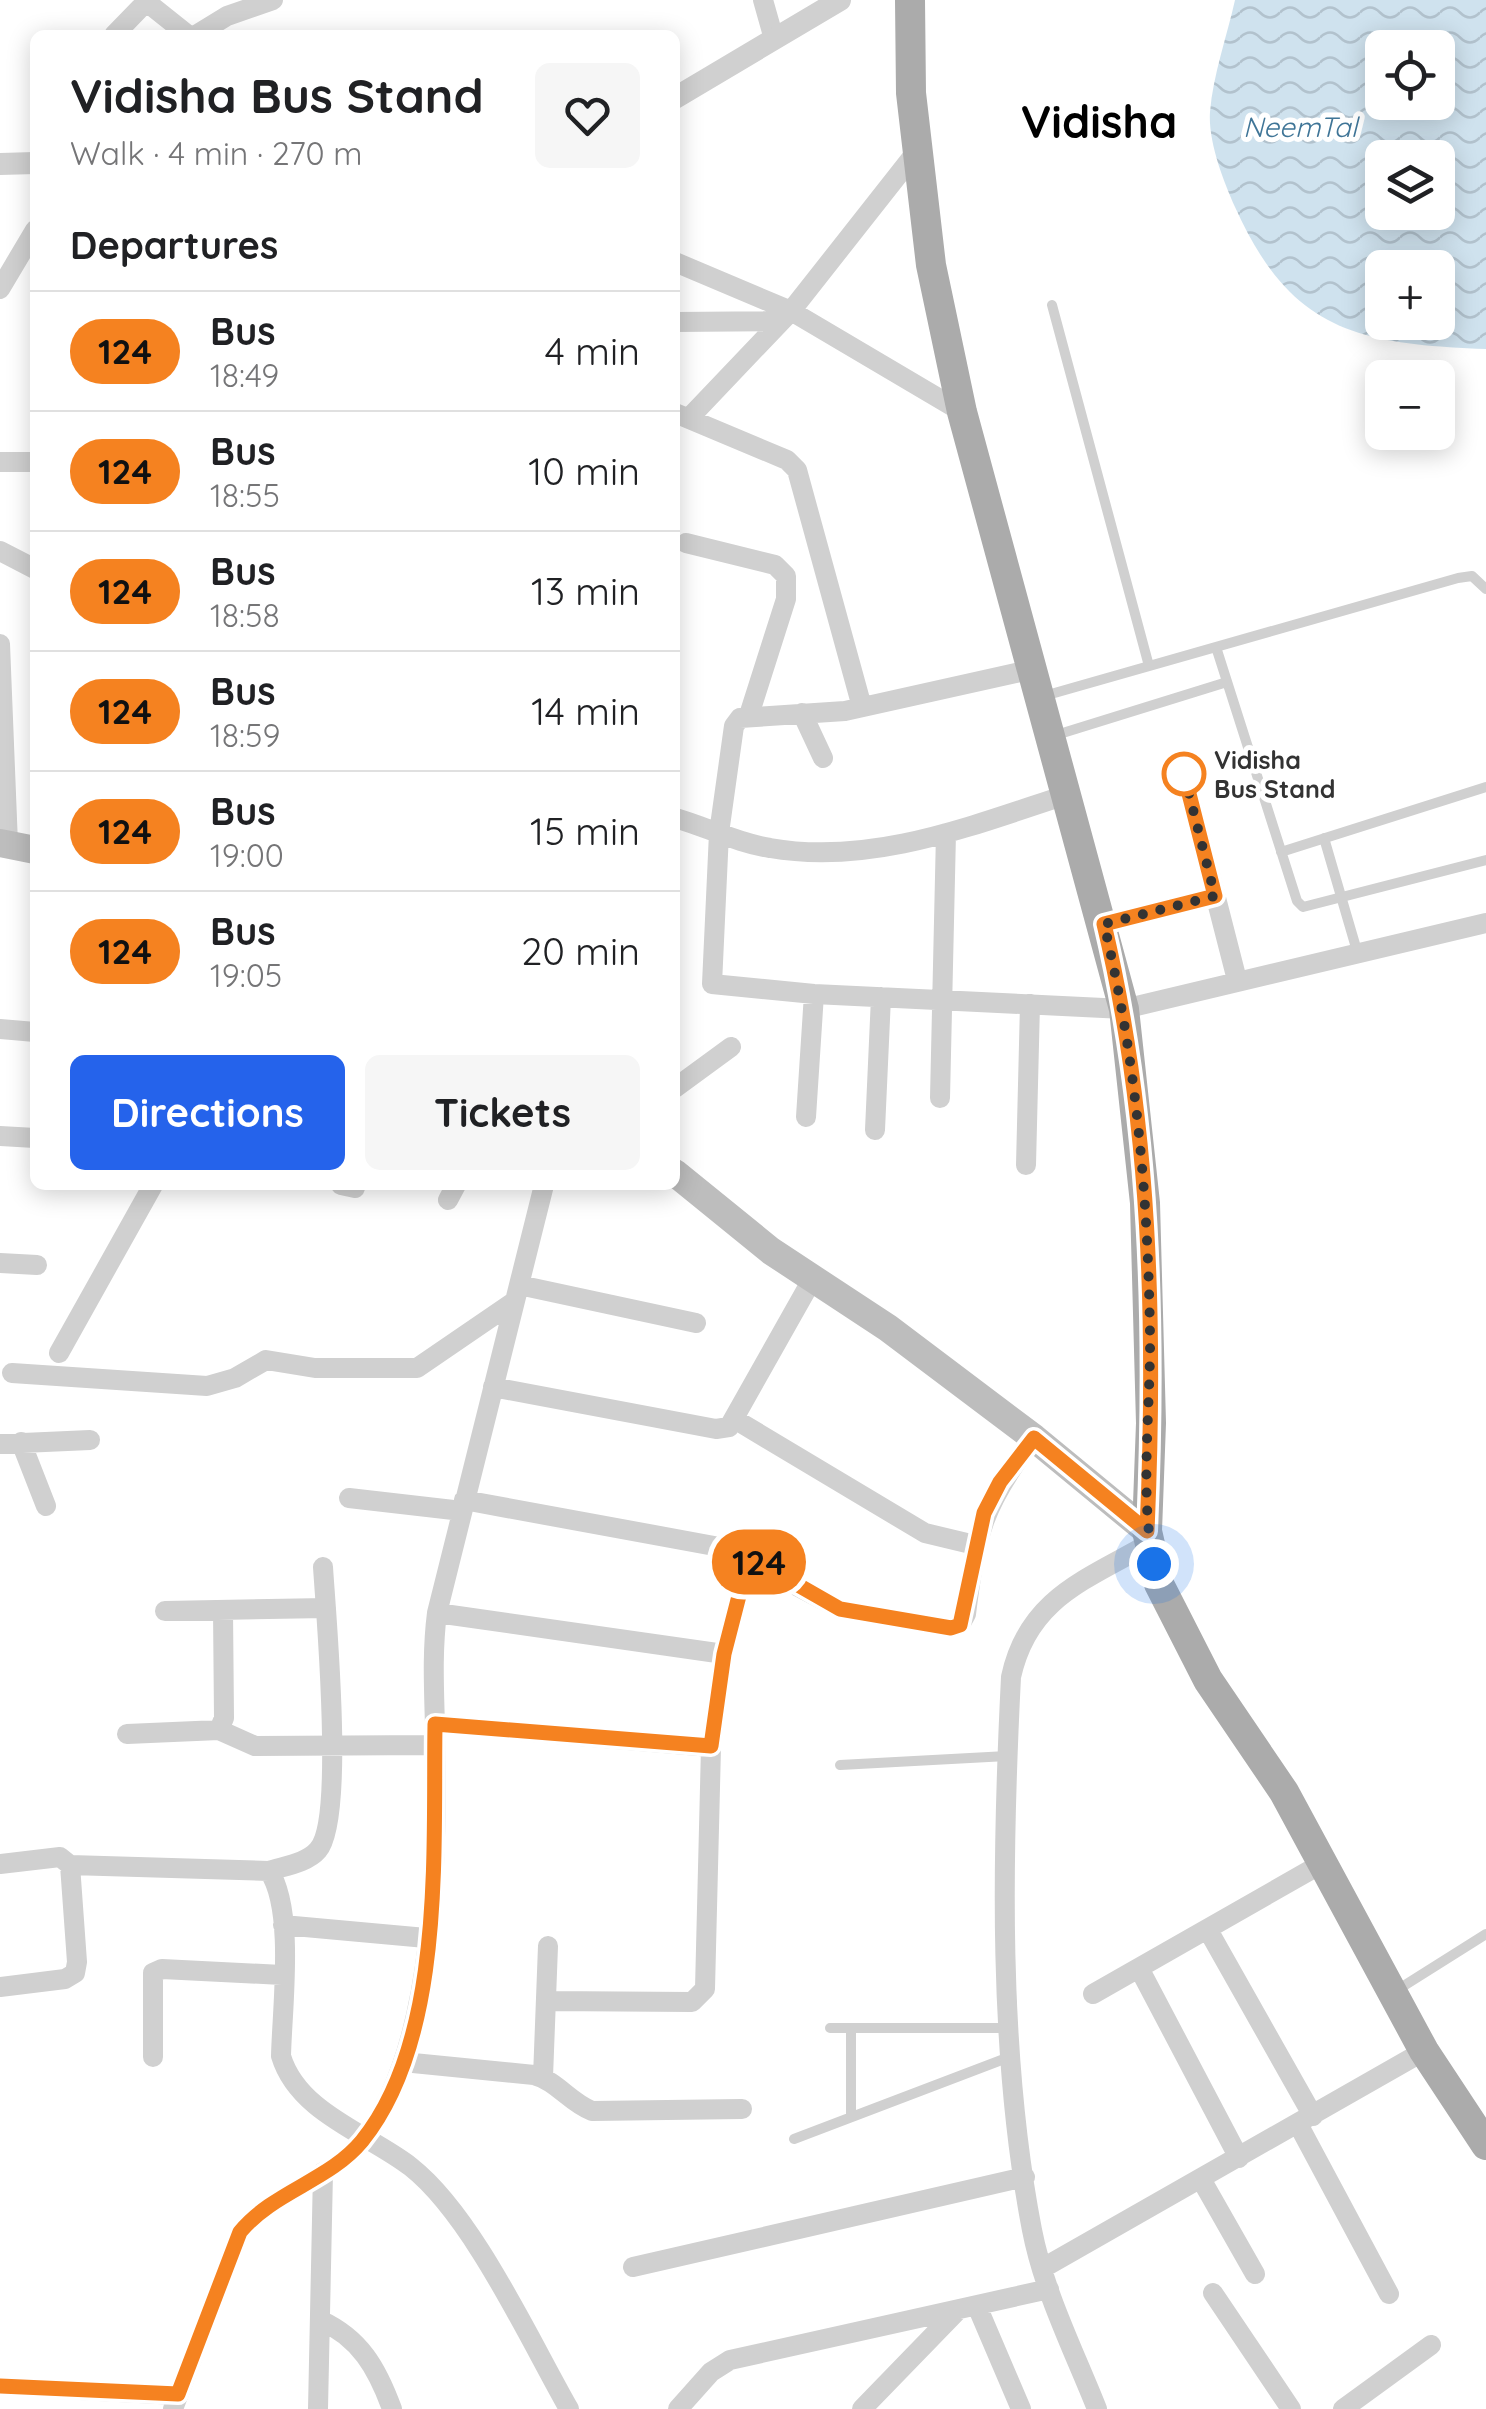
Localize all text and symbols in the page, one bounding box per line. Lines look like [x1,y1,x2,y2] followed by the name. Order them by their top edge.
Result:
[1365,30,1455,450] map controls
[1365,30,1455,120] button: locate
[535,63,640,168] button: heart
[70,65,484,125] text: Vidisha Bus Stand
[1021,93,1177,149] district label: Vidisha
[1243,109,1361,144] water label: NeemTal
[70,133,363,173] text: Walk · 4 min · 270 m
[1365,140,1455,230] button: layers
[70,221,278,269] text: Departures
[1365,250,1455,340] button: +
[210,307,276,355] text: Bus
[545,327,640,375] text: 4 min
[98,329,152,373] text: 124
[210,355,279,395] text: 18:49
[1365,360,1455,450] button: −
[210,427,276,475] text: Bus
[528,447,640,495] text: 10 min
[98,449,152,493] text: 124
[210,475,280,515] text: 18:55
[210,547,276,595] text: Bus
[531,567,640,615] text: 13 min
[98,569,152,613] text: 124
[210,595,280,635] text: 18:58
[210,667,276,715] text: Bus
[531,687,640,735] text: 14 min
[98,689,152,733] text: 124
[210,715,280,755] text: 18:59
[1214,744,1336,804] place label: Vidisha Bus Stand
[1163,753,1205,795] marker: Vidisha Bus Stand
[210,787,276,835] text: Bus
[530,807,640,855] text: 15 min
[98,809,152,853] text: 124
[210,835,284,875] text: 19:00
[210,907,276,955] text: Bus
[521,927,640,975] text: 20 min
[98,929,152,973] text: 124
[210,955,282,995] text: 19:05
[70,1055,345,1170] button: Directions
[365,1055,640,1170] button: Tickets
[702,1530,816,1594] line badge: 124
[1129,1539,1179,1589] your location
[732,1540,786,1584] text: 124

